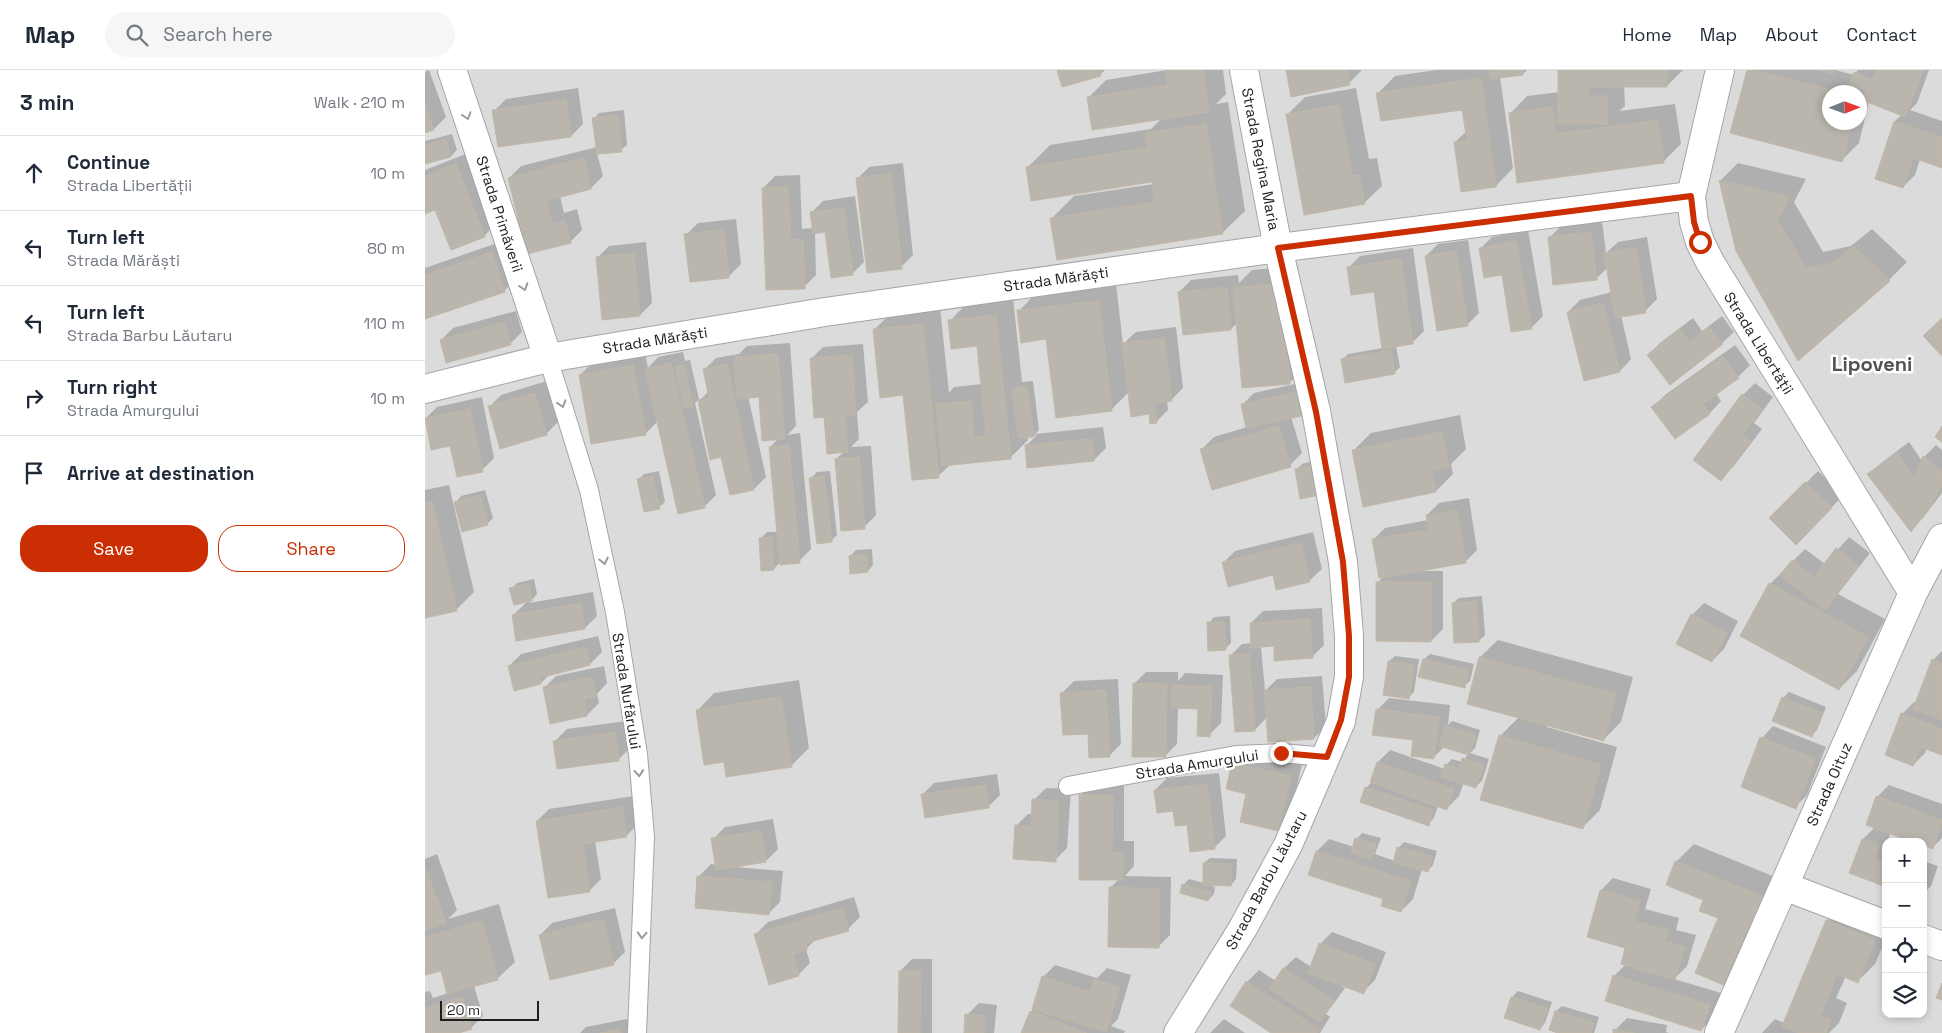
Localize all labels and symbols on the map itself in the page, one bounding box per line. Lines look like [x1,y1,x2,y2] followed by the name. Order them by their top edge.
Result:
[1822,85,1867,130] north arrow
[1238,86,1284,232] street label: Strada Regina Maria
[461,112,471,120] one-way arrow
[472,153,528,275] street label: Strada Primăverii
[1689,231,1712,254] route start
[1002,262,1110,296] street label: Strada Mărăști
[518,282,528,291] one-way arrow
[1720,288,1798,398] street label: Strada Libertății
[601,322,709,358] street label: Strada Mărăști
[1832,351,1912,377] district label: Lipoveni
[557,400,567,408] one-way arrow
[598,557,609,565] one-way arrow
[608,631,646,751] street label: Strada Nufărului
[1802,739,1856,829] street label: Strada Oituz
[1270,742,1293,765] route end
[1134,745,1260,783] street label: Strada Amurgului
[633,769,644,777] one-way arrow
[1221,807,1311,953] street label: Strada Barbu Lăutaru
[636,931,647,939] one-way arrow
[440,998,539,1021] scale bar

